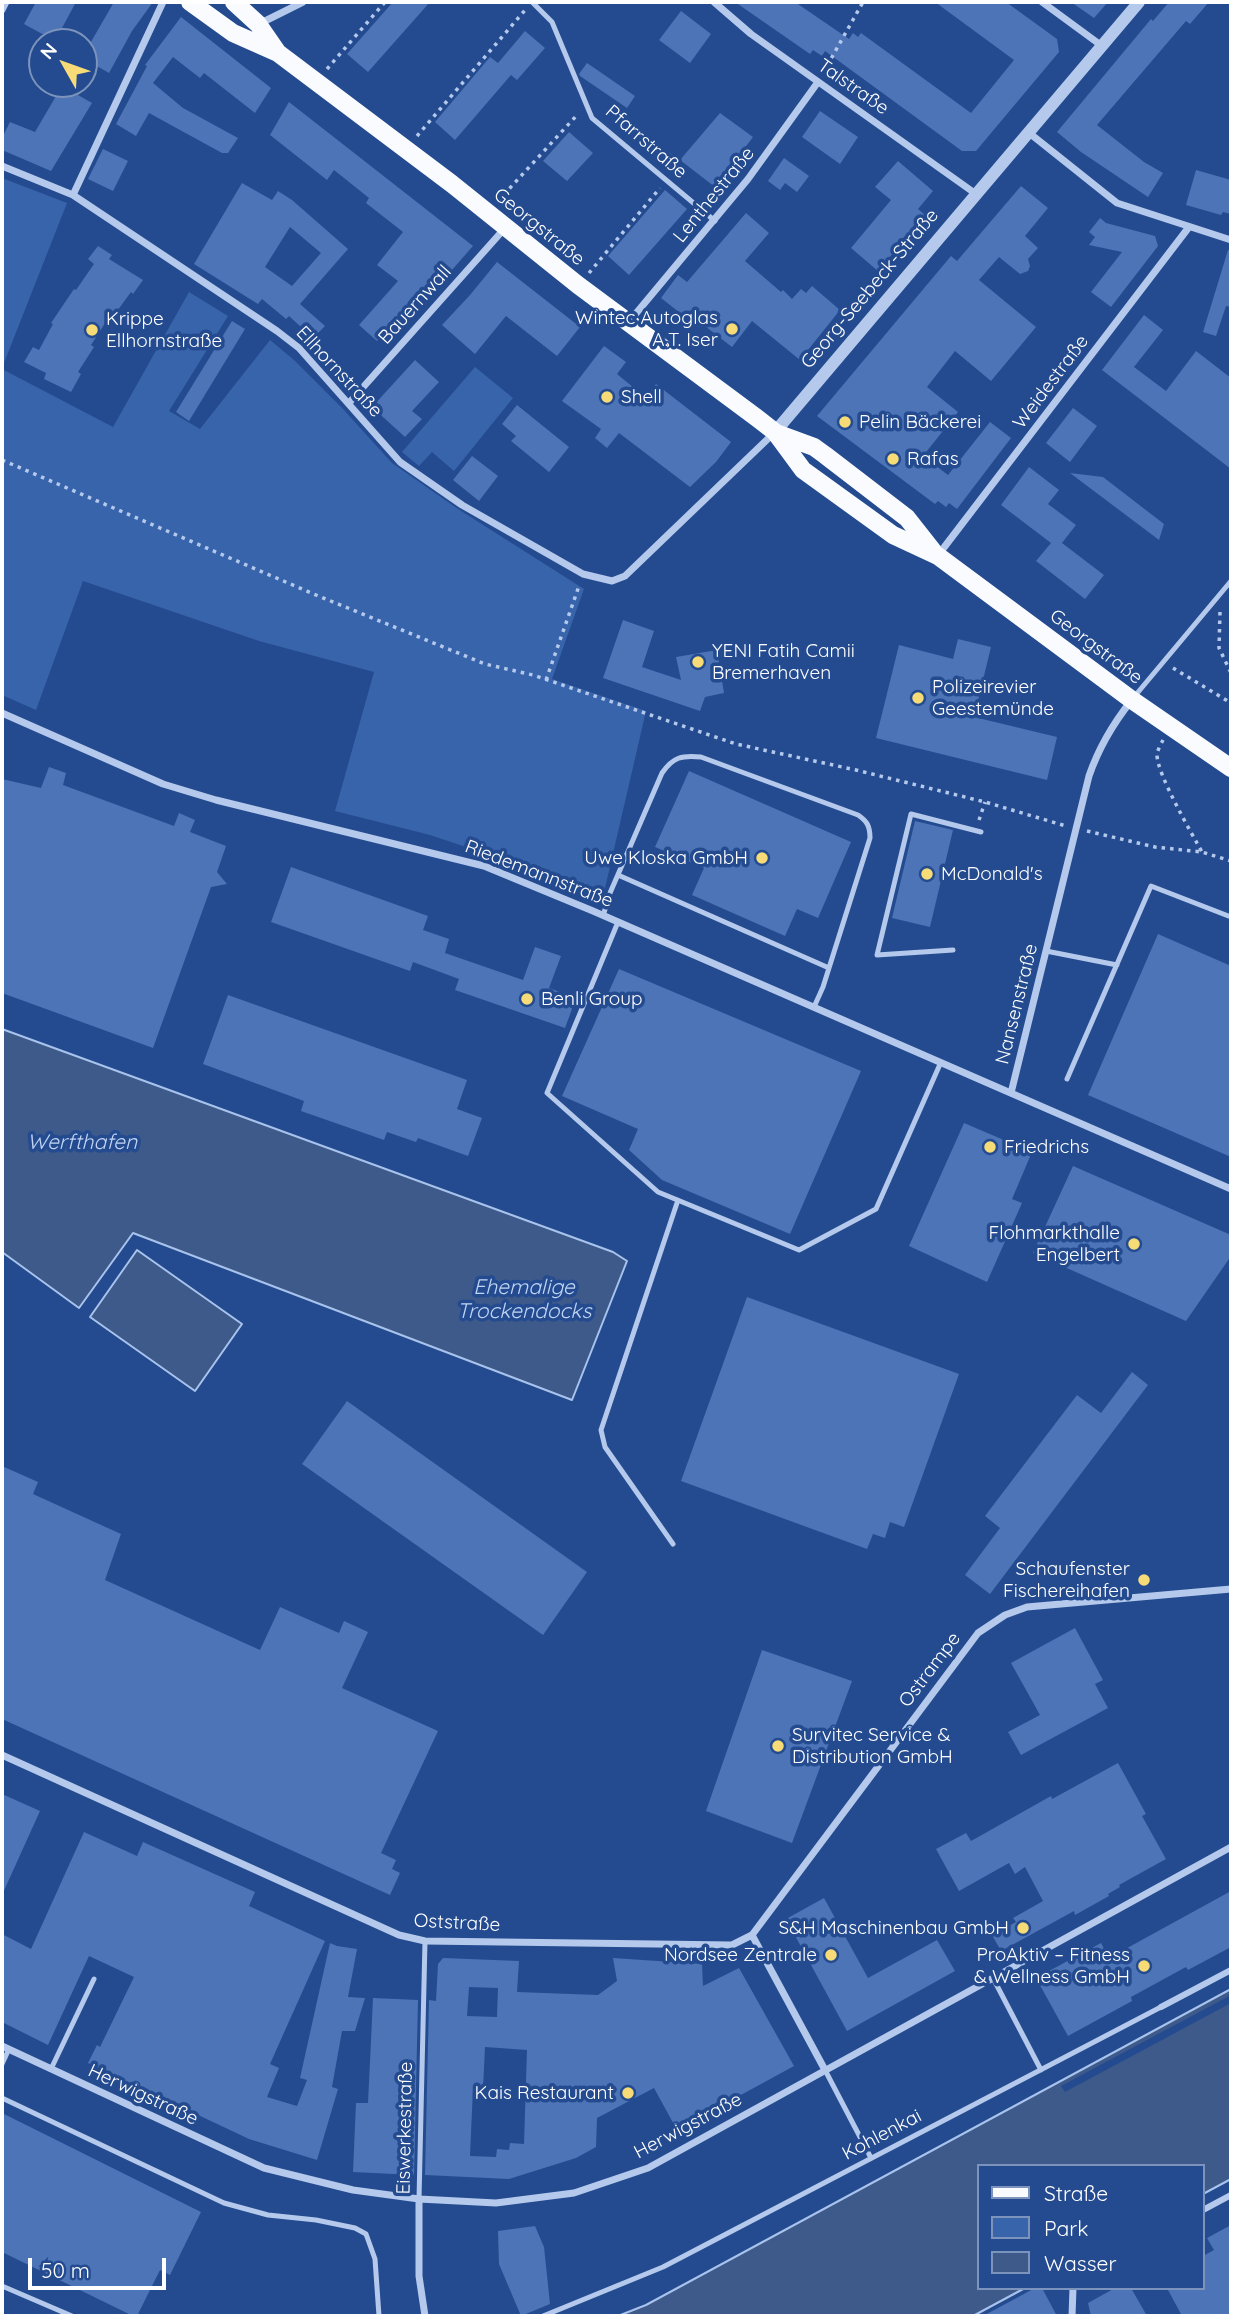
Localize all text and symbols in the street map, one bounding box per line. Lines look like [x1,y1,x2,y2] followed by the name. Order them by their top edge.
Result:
[28,28,98,98] north arrow
[35,38,62,64] text: N
[813,54,893,120] street label: Talstraße
[601,100,691,184] street label: Pfarrstraße
[669,143,759,247] street label: Lenthestraße
[489,183,589,271] street label: Georgstraße
[797,204,943,374] street label: Georg-Seebeck-Straße
[374,261,456,349] street label: Bauernwall
[575,307,718,351] place label: Wintec Autoglas A.T. Iser
[106,308,222,352] place label: Krippe Ellhornstraße
[724,321,740,337] marker: Wintec Autoglas A.T. Iser
[84,322,100,338] marker: Krippe Ellhornstraße
[291,322,387,422] street label: Ellhornstraße
[1008,331,1094,433] street label: Weidestraße
[621,386,662,408] place label: Shell
[599,389,615,405] marker: Shell
[859,411,981,433] place label: Pelin Bäckerei
[837,414,853,430] marker: Pelin Bäckerei
[907,448,959,470] place label: Rafas
[885,451,901,467] marker: Rafas
[1045,605,1147,689] street label: Georgstraße
[712,640,855,684] place label: YENI Fatih Camii Bremerhaven
[690,654,706,670] marker: YENI Fatih Camii Bremerhaven
[932,676,1054,720] place label: Polizeirevier Geestemünde
[910,690,926,706] marker: Polizeirevier Geestemünde
[462,835,616,913] street label: Riedemannstraße
[584,847,748,869] place label: Uwe Kloska GmbH
[754,850,770,866] marker: Uwe Kloska GmbH
[941,863,1043,885] place label: McDonald's
[919,866,935,882] marker: McDonald's
[991,941,1043,1067] street label: Nansenstraße
[541,988,643,1010] place label: Benli Group
[519,991,535,1007] marker: Benli Group
[27,1130,137,1156] water label: Werfthafen
[1004,1136,1089,1158] place label: Friedrichs
[982,1139,998,1155] marker: Friedrichs
[988,1222,1120,1266] place label: Flohmarkthalle Engelbert
[1126,1236,1142,1252] marker: Flohmarkthalle Engelbert
[457,1275,591,1325] water label: Ehemalige Trockendocks
[1003,1558,1130,1602] place label: Schaufenster Fischereihafen
[1136,1572,1152,1588] marker: Schaufenster Fischereihafen
[894,1628,966,1712] street label: Ostrampe
[792,1724,953,1768] place label: Survitec Service & Distribution GmbH
[770,1738,786,1754] marker: Survitec Service & Distribution GmbH
[413,1909,501,1937] street label: Oststraße
[778,1917,1009,1939] place label: S&H Maschinenbau GmbH
[1015,1920,1031,1936] marker: S&H Maschinenbau GmbH
[664,1944,817,1966] place label: Nordsee Zentrale
[974,1944,1130,1988] place label: ProAktiv – Fitness & Wellness GmbH
[823,1947,839,1963] marker: Nordsee Zentrale
[1136,1958,1152,1974] marker: ProAktiv – Fitness & Wellness GmbH
[84,2060,202,2130] street label: Herwigstraße
[392,2061,418,2195] street label: Eiswerkestraße
[475,2082,614,2104] place label: Kais Restaurant
[620,2085,636,2101] marker: Kais Restaurant
[630,2088,746,2164] street label: Herwigstraße
[839,2105,925,2165] street label: Kohlenkai
[978,2164,1205,2290] legend
[1044,2180,1108,2206] text: Straße
[1044,2215,1088,2241] text: Park
[32,2244,170,2288] scale bar
[1044,2250,1116,2276] text: Wasser
[41,2257,90,2283] text: 50 m

